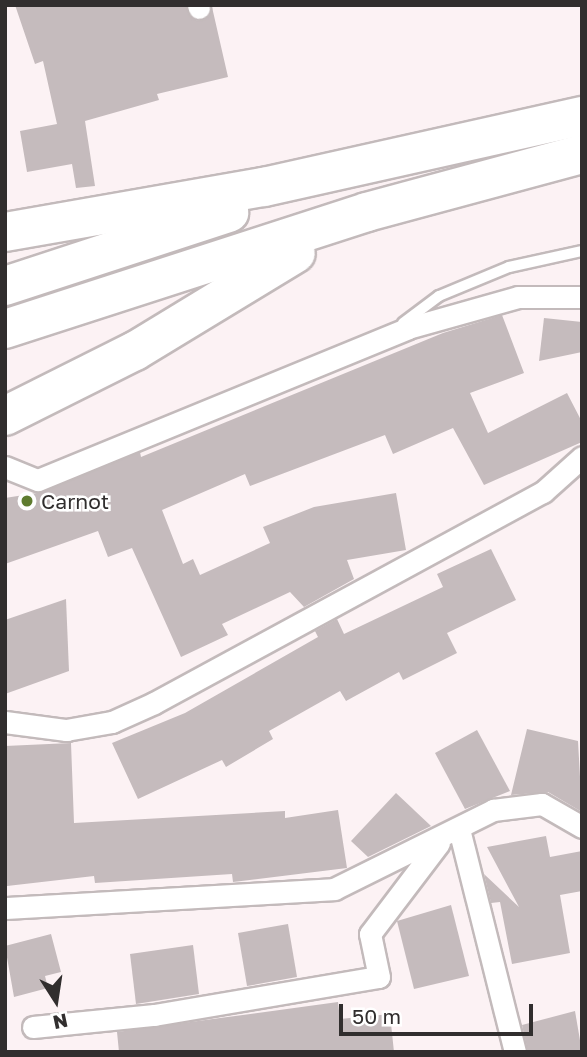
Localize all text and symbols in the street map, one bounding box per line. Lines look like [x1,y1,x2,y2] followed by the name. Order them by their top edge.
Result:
[41,488,109,514] place label: Carnot
[19,493,35,509] marker: Carnot
[21,966,91,1036] north arrow
[342,990,536,1034] scale bar
[352,1003,401,1029] text: 50 m
[51,1009,70,1035] text: N

